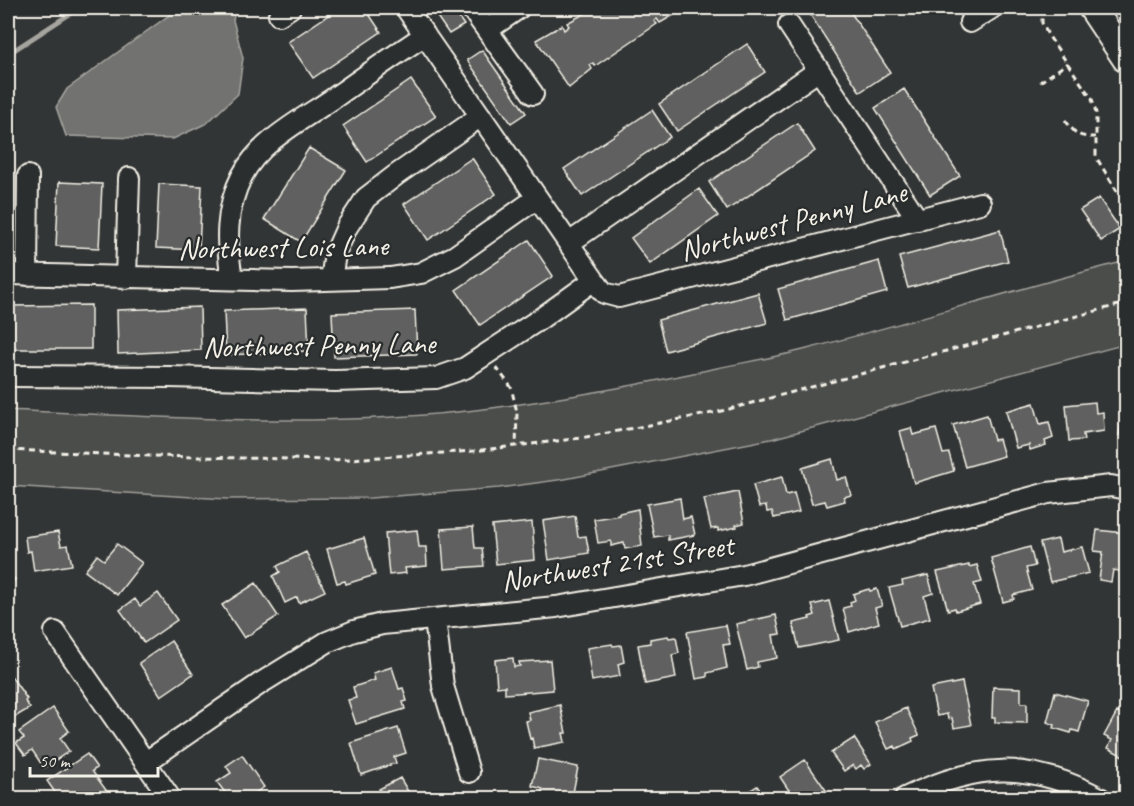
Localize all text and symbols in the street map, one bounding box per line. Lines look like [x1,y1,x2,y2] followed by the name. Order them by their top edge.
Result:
[676,172,913,269] street label: Northwest Penny Lane
[178,226,391,268] street label: Northwest Lois Lane
[202,324,438,366] street label: Northwest Penny Lane
[498,525,739,600] street label: Northwest 21st Street
[30,740,158,778] scale bar
[39,750,72,772] text: 50 m

